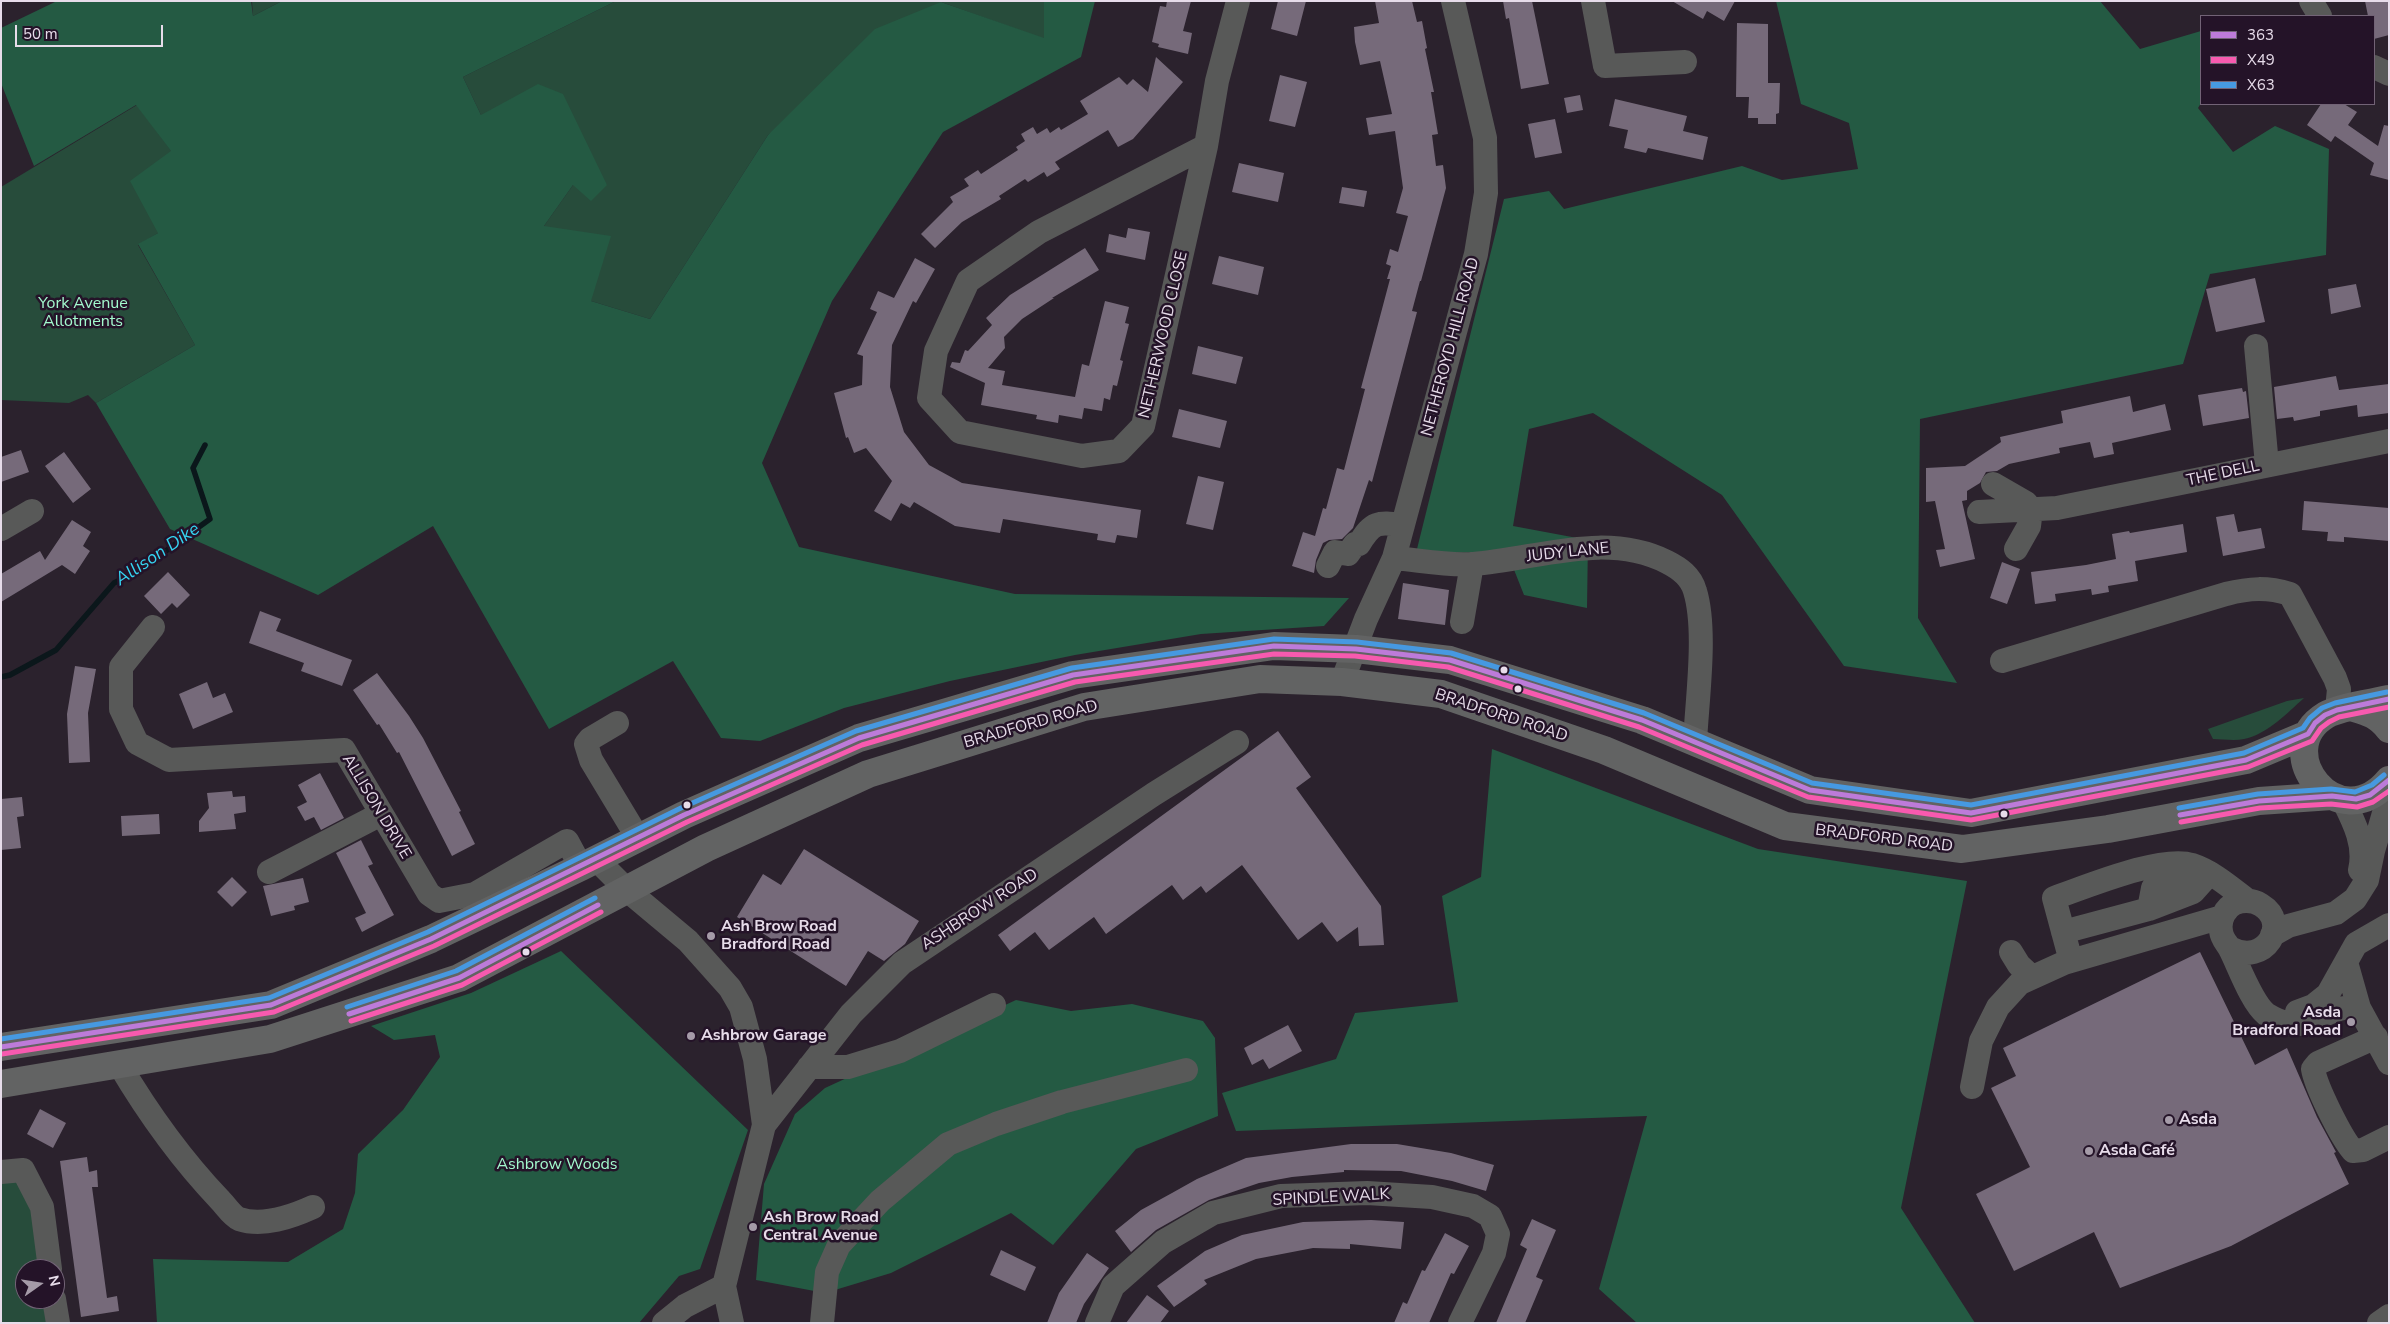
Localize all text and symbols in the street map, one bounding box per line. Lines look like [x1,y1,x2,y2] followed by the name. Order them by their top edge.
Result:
[18,15,165,47] scale bar
[2200,15,2375,105] legend
[23,24,58,44] text: 50 m
[2247,25,2274,45] text: 363
[2247,50,2275,70] text: X49
[2247,75,2275,95] text: X63
[1135,250,1193,420] street label: NETHERWOOD CLOSE
[1418,256,1484,438] street label: NETHEROYD HILL ROAD
[38,294,128,332] park label: York Avenue Allotments
[2185,457,2261,491] street label: THE DELL
[112,519,204,591] water label: Allison Dike
[1526,539,1610,567] street label: JUDY LANE
[1499,665,1509,675] unlabelled marker
[1513,684,1523,694] unlabelled marker
[1432,685,1570,747] street label: BRADFORD ROAD
[962,697,1100,753] street label: BRADFORD ROAD
[337,751,415,863] street label: ALLISON DRIVE
[682,800,692,810] unlabelled marker
[1999,809,2009,819] unlabelled marker
[1814,821,1954,857] street label: BRADFORD ROAD
[918,865,1042,955] street label: ASHBROW ROAD
[721,917,837,955] place label: Ash Brow Road Bradford Road
[705,930,717,942] marker: Ash Brow Road Bradford Road
[521,947,531,957] unlabelled marker
[2232,1003,2341,1041] place label: Asda Bradford Road
[2345,1016,2357,1028] marker: Asda Bradford Road
[701,1026,827,1046] place label: Ashbrow Garage
[685,1030,697,1042] marker: Ashbrow Garage
[2179,1110,2217,1130] place label: Asda
[2163,1114,2175,1126] marker: Asda
[2099,1141,2175,1161] place label: Asda Café
[2083,1145,2095,1157] marker: Asda Café
[496,1155,618,1175] park label: Ashbrow Woods
[1272,1185,1390,1211] street label: SPINDLE WALK
[763,1208,879,1246] place label: Ash Brow Road Central Avenue
[747,1221,759,1233] marker: Ash Brow Road Central Avenue
[15,1259,65,1309] north arrow
[44,1273,65,1288] text: N

